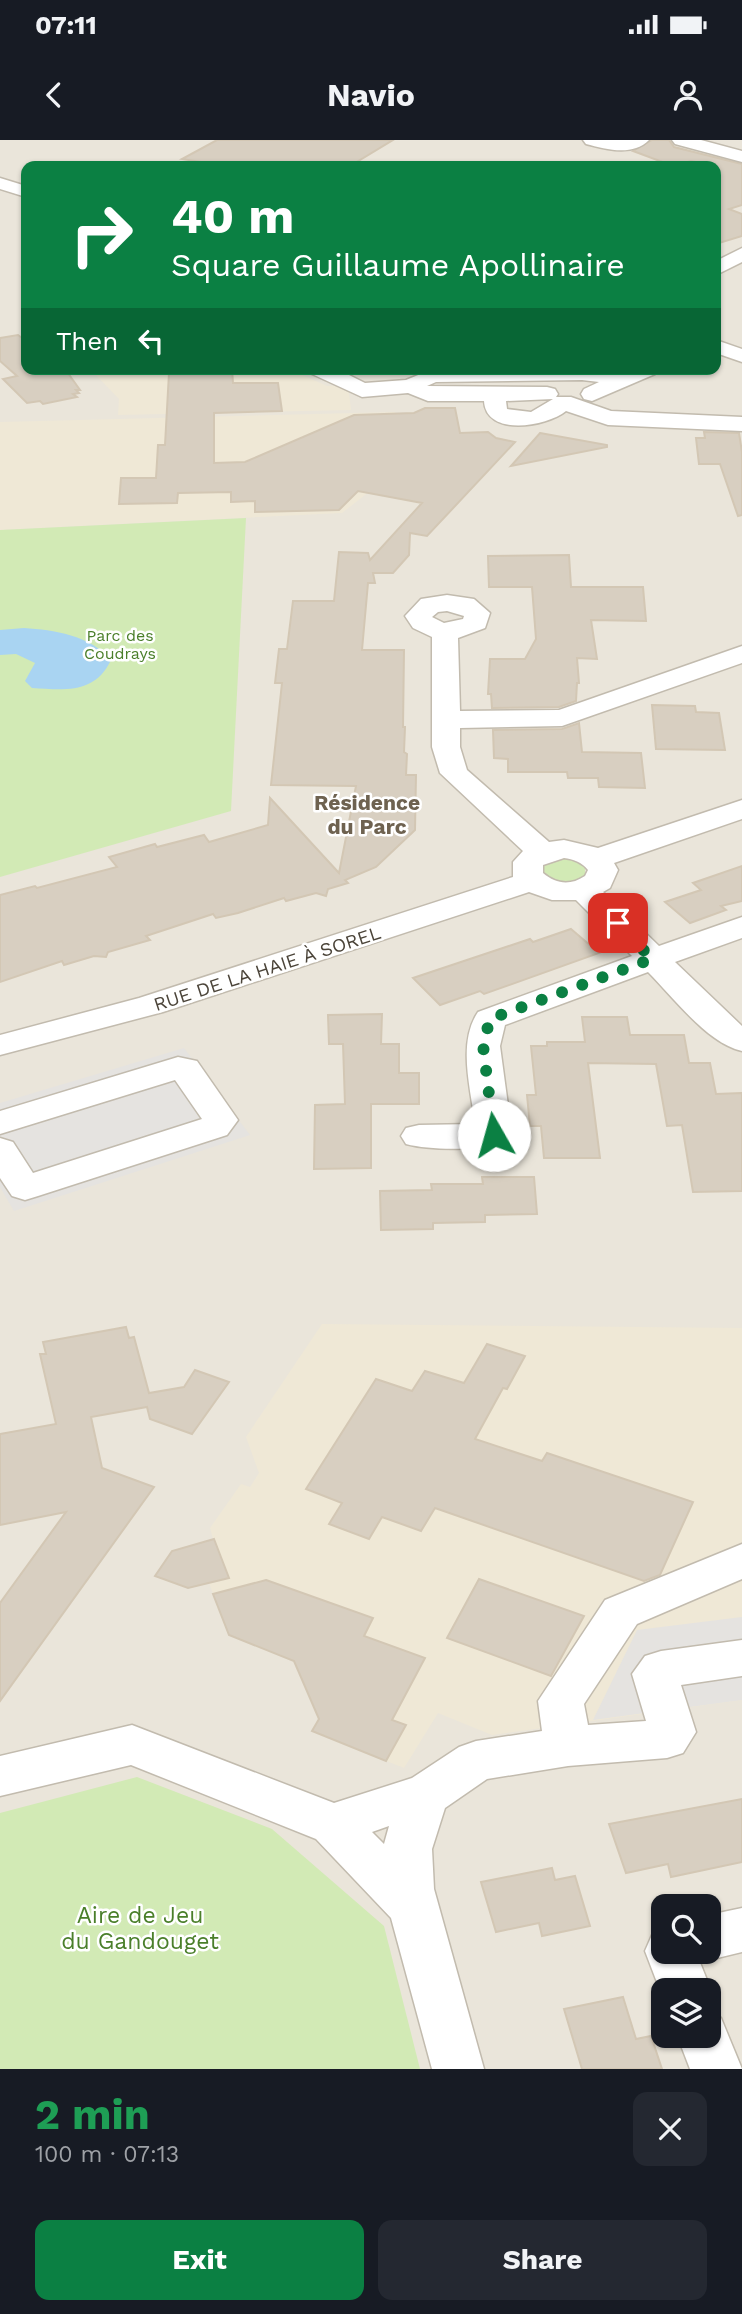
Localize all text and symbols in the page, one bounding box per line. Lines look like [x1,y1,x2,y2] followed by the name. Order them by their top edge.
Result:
[35,10,97,40] text: 07:11
[35,76,73,114] icon: back
[327,76,415,114] text: Navio
[669,76,707,114] icon: person
[171,187,294,245] text: 40 m
[56,189,147,280] icon: right
[171,246,625,284] text: Square Guillaume Apollinaire
[132,322,170,360] icon: left
[56,326,118,356] text: Then
[84,626,156,663] park label: Parc des Coudrays
[314,790,420,839] district label: Résidence du Parc
[588,893,648,953] pin
[599,904,637,942] icon: arrive
[151,921,384,1016] street label: RUE DE LA HAIE À SOREL
[457,1098,531,1172] position arrow
[651,1894,721,2048] map controls
[651,1894,721,1964] button: search
[61,1902,219,1955] park label: Aire de Jeu du Gandouget
[651,1978,721,2048] button: layers
[35,2090,150,2139] text: 2 min
[633,2092,707,2166] button: close
[35,2141,179,2168] text: 100 m · 07:13
[35,2220,364,2300] button: Exit
[378,2220,707,2300] button: Share

